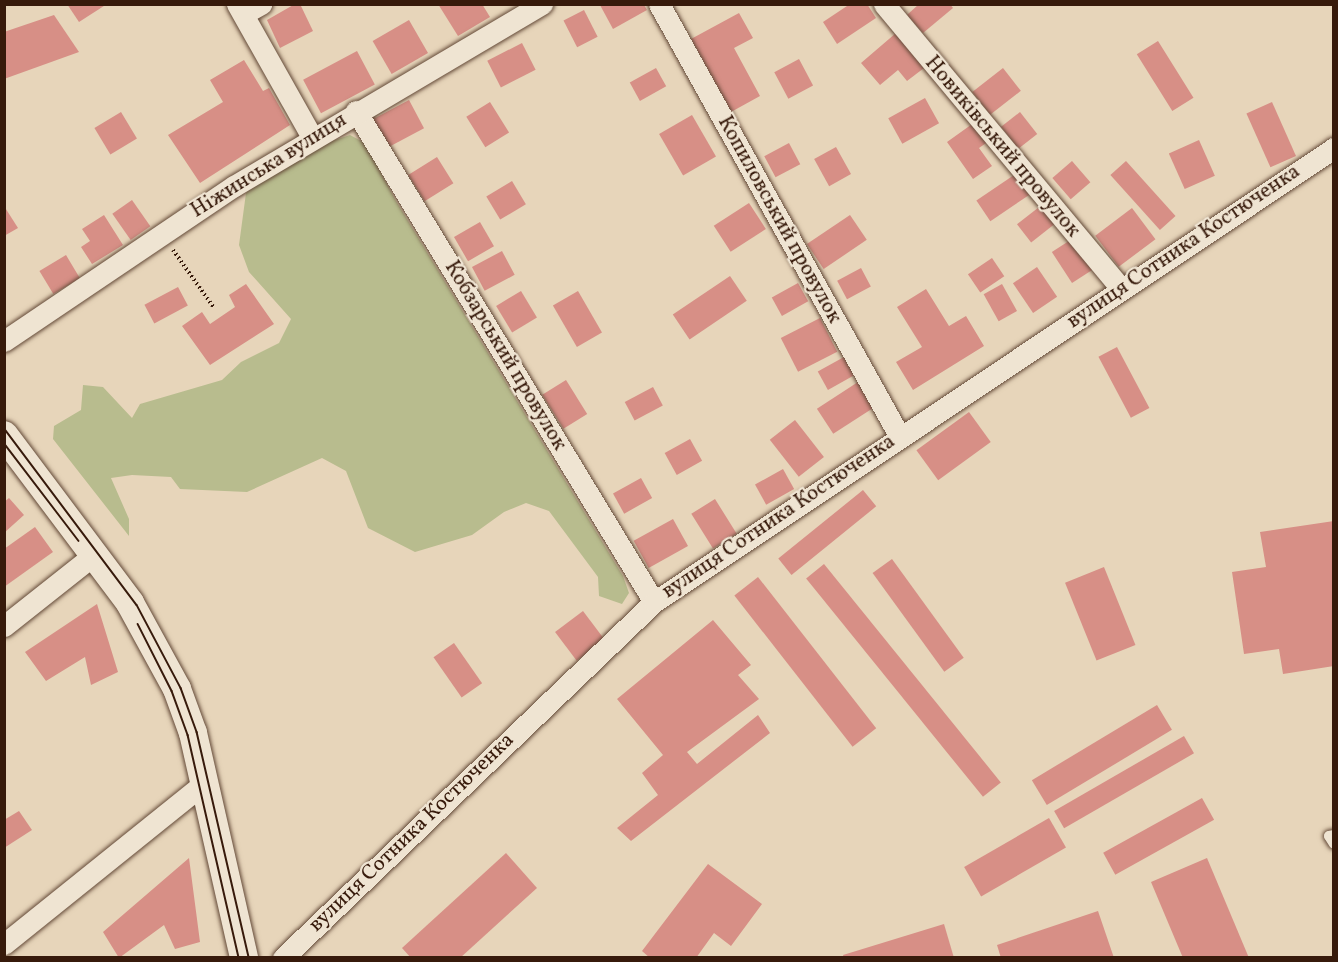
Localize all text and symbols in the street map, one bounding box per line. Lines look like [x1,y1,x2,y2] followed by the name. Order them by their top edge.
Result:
[919,51,1085,243] street label: Новиківський провулок
[187,108,351,224] street label: Ніжинська вулиця
[711,112,847,328] street label: Копиловський провулок
[1063,159,1305,335] street label: вулиця Сотника Костюченка
[438,257,572,455] street label: Кобзарський провулок
[658,429,900,605] street label: вулиця Сотника Костюченка
[304,728,520,938] street label: вулиця Сотника Костюченка

